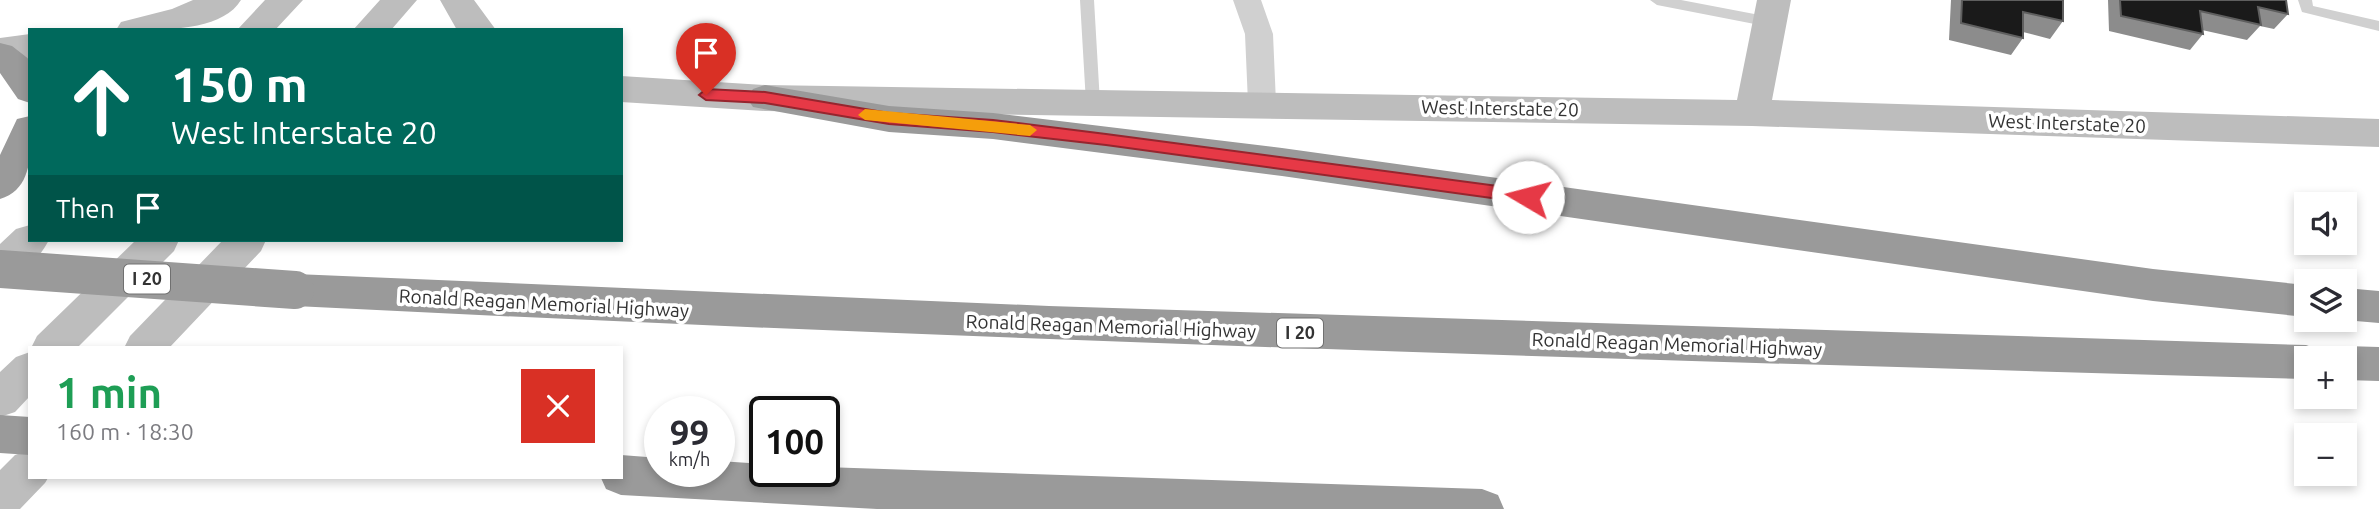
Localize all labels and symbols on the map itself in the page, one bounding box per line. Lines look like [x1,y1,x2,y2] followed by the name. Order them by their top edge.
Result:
[676,23,736,95] pin
[1421,96,1579,120] street label: West Interstate 20
[1988,109,2146,137] street label: West Interstate 20
[1491,160,1565,234] position arrow
[124,264,170,293] road number: I 20
[398,284,690,322] street label: Ronald Reagan Memorial Highway
[965,310,1257,342] street label: Ronald Reagan Memorial Highway
[1277,318,1323,348] road number: I 20
[1531,328,1823,360] street label: Ronald Reagan Memorial Highway
[749,396,840,487] speed limit sign: 100

